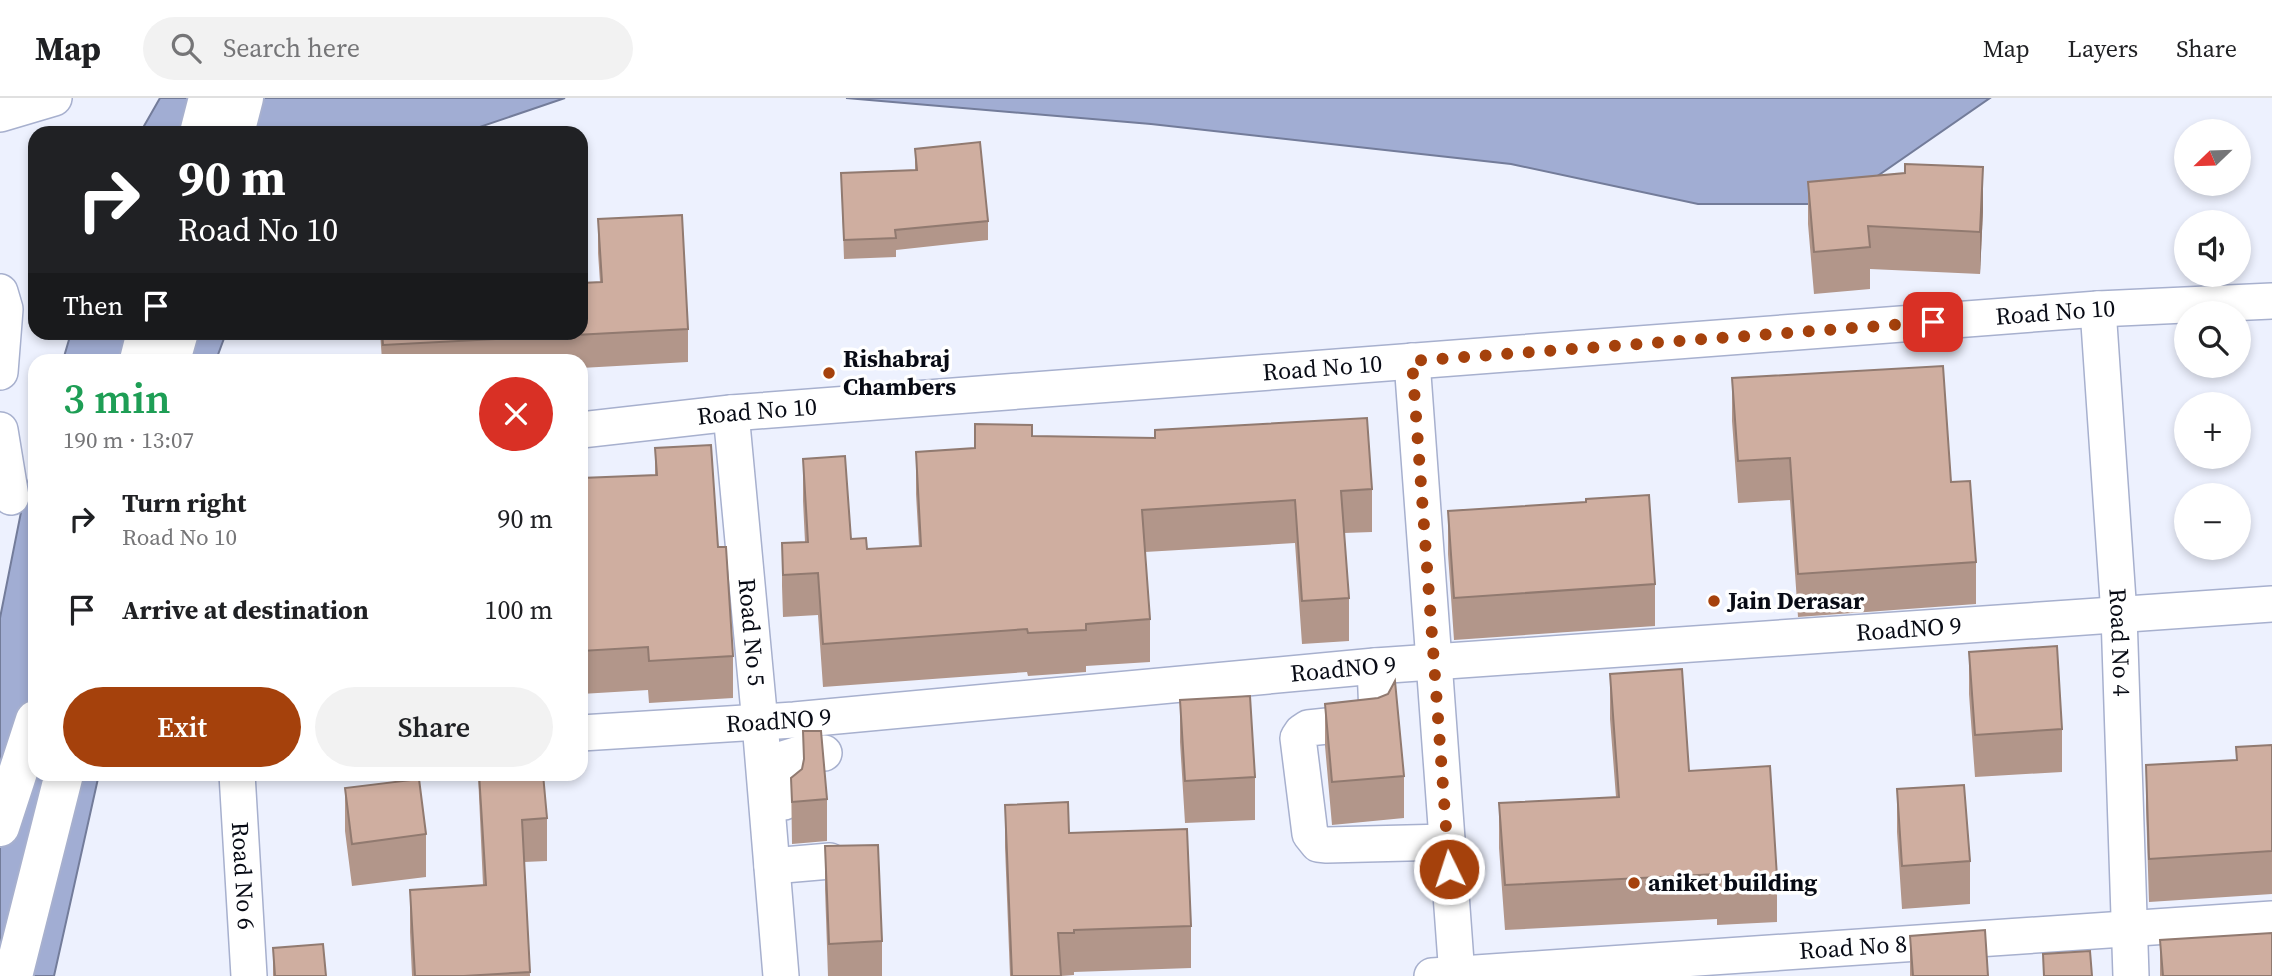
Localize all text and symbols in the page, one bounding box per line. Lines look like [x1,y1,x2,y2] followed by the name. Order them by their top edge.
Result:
[143,17,633,80] search box
[35,26,101,71] text: Map
[167,29,205,67] icon: search
[223,30,360,66] text: Search here
[1983,32,2030,65] text: Map
[2068,32,2138,65] text: Layers
[2176,32,2237,65] text: Share
[2174,119,2250,196] north arrow
[2174,119,2251,560] map controls
[178,144,286,211] text: 90 m
[63,154,154,245] icon: right
[178,208,338,252] text: Road No 10
[2174,210,2251,287] button: sound
[137,287,175,325] icon: arrive
[63,288,123,324] text: Then
[1994,291,2116,333] street label: Road No 10
[1903,292,1963,352] pin
[2174,301,2251,378] button: search
[1914,303,1952,341] icon: arrive
[843,342,956,403] place label: Rishabraj Chambers
[1261,347,1383,389] street label: Road No 10
[821,365,837,381] marker: Rishabraj Chambers
[63,369,171,427] text: 3 min
[479,377,553,451] button: close
[695,390,818,433] street label: Road No 10
[2174,392,2251,469] button: +
[63,424,194,456] text: 190 m · 13:07
[2174,483,2251,560] button: −
[122,485,246,521] text: Turn right
[63,500,101,538] icon: right
[498,501,553,537] text: 90 m
[122,521,237,553] text: Road No 10
[731,577,773,687] street label: Road No 5
[1726,584,1865,617] place label: Jain Derasar
[2101,587,2139,697] street label: Road No 4
[63,591,101,629] icon: arrive
[122,592,369,628] text: Arrive at destination
[485,592,553,628] text: 100 m
[1706,593,1722,609] marker: Jain Derasar
[1855,608,1963,649] street label: RoadNO 9
[1289,648,1397,690] street label: RoadNO 9
[63,687,301,767] button: Exit
[315,687,553,767] button: Share
[725,700,833,740] street label: RoadNO 9
[224,821,263,931] street label: Road No 6
[1412,832,1486,906] position arrow
[1648,866,1817,899] place label: aniket building
[1626,875,1642,891] marker: aniket building
[1798,927,1908,967] street label: Road No 8

